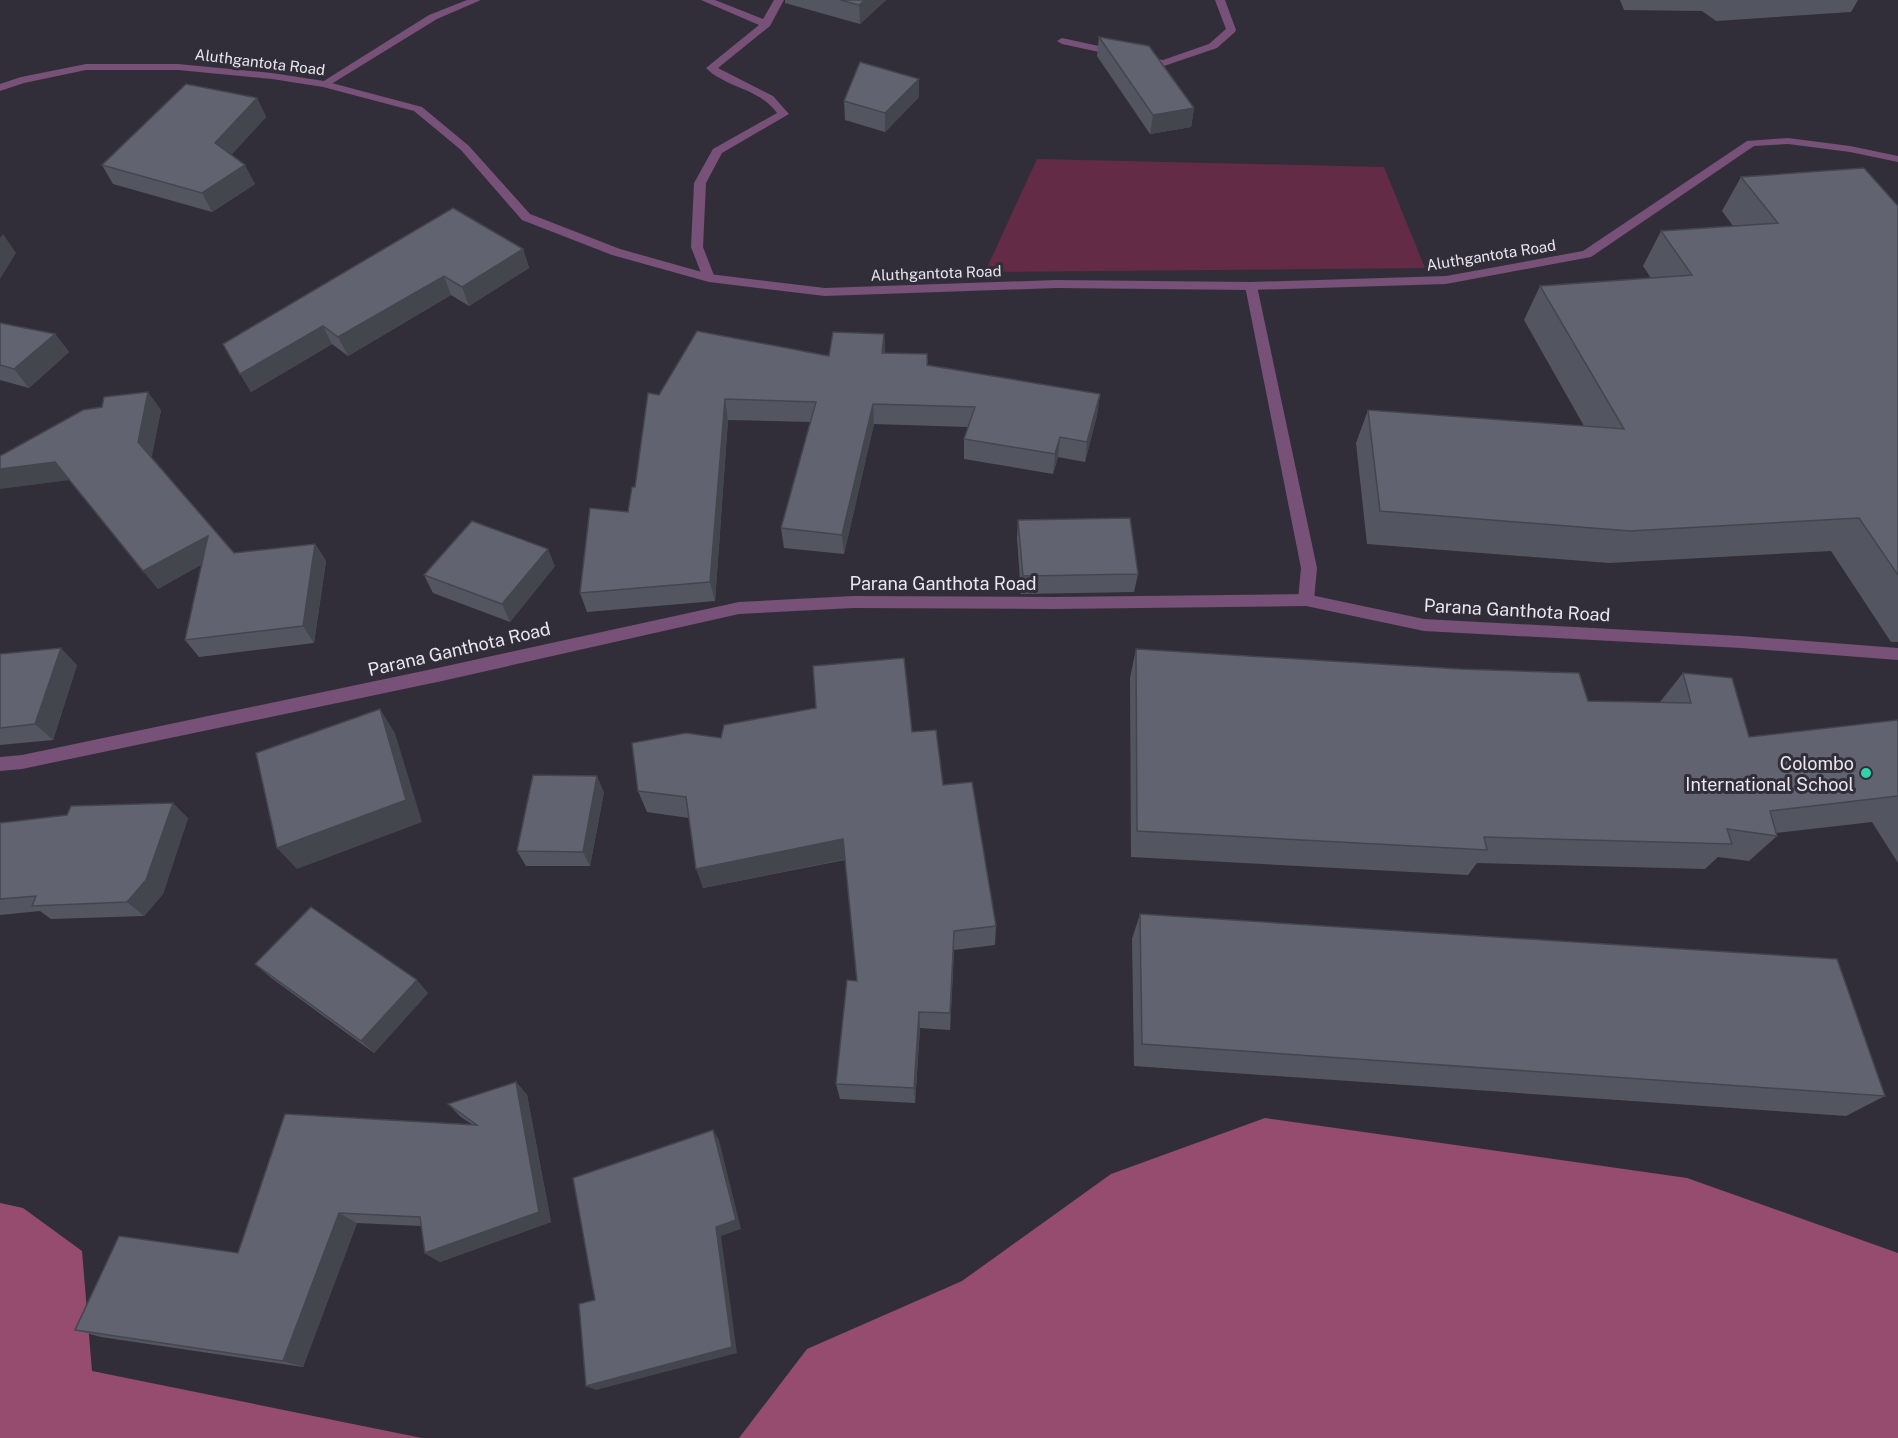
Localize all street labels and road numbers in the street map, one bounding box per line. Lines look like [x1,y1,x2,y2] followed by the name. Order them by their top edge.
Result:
[194,46,326,78] street label: Aluthgantota Road
[1425,236,1557,274] street label: Aluthgantota Road
[870,262,1002,284] street label: Aluthgantota Road
[850,573,1036,594] street label: Parana Ganthota Road
[1423,595,1611,625] street label: Parana Ganthota Road
[366,618,552,680] street label: Parana Ganthota Road

